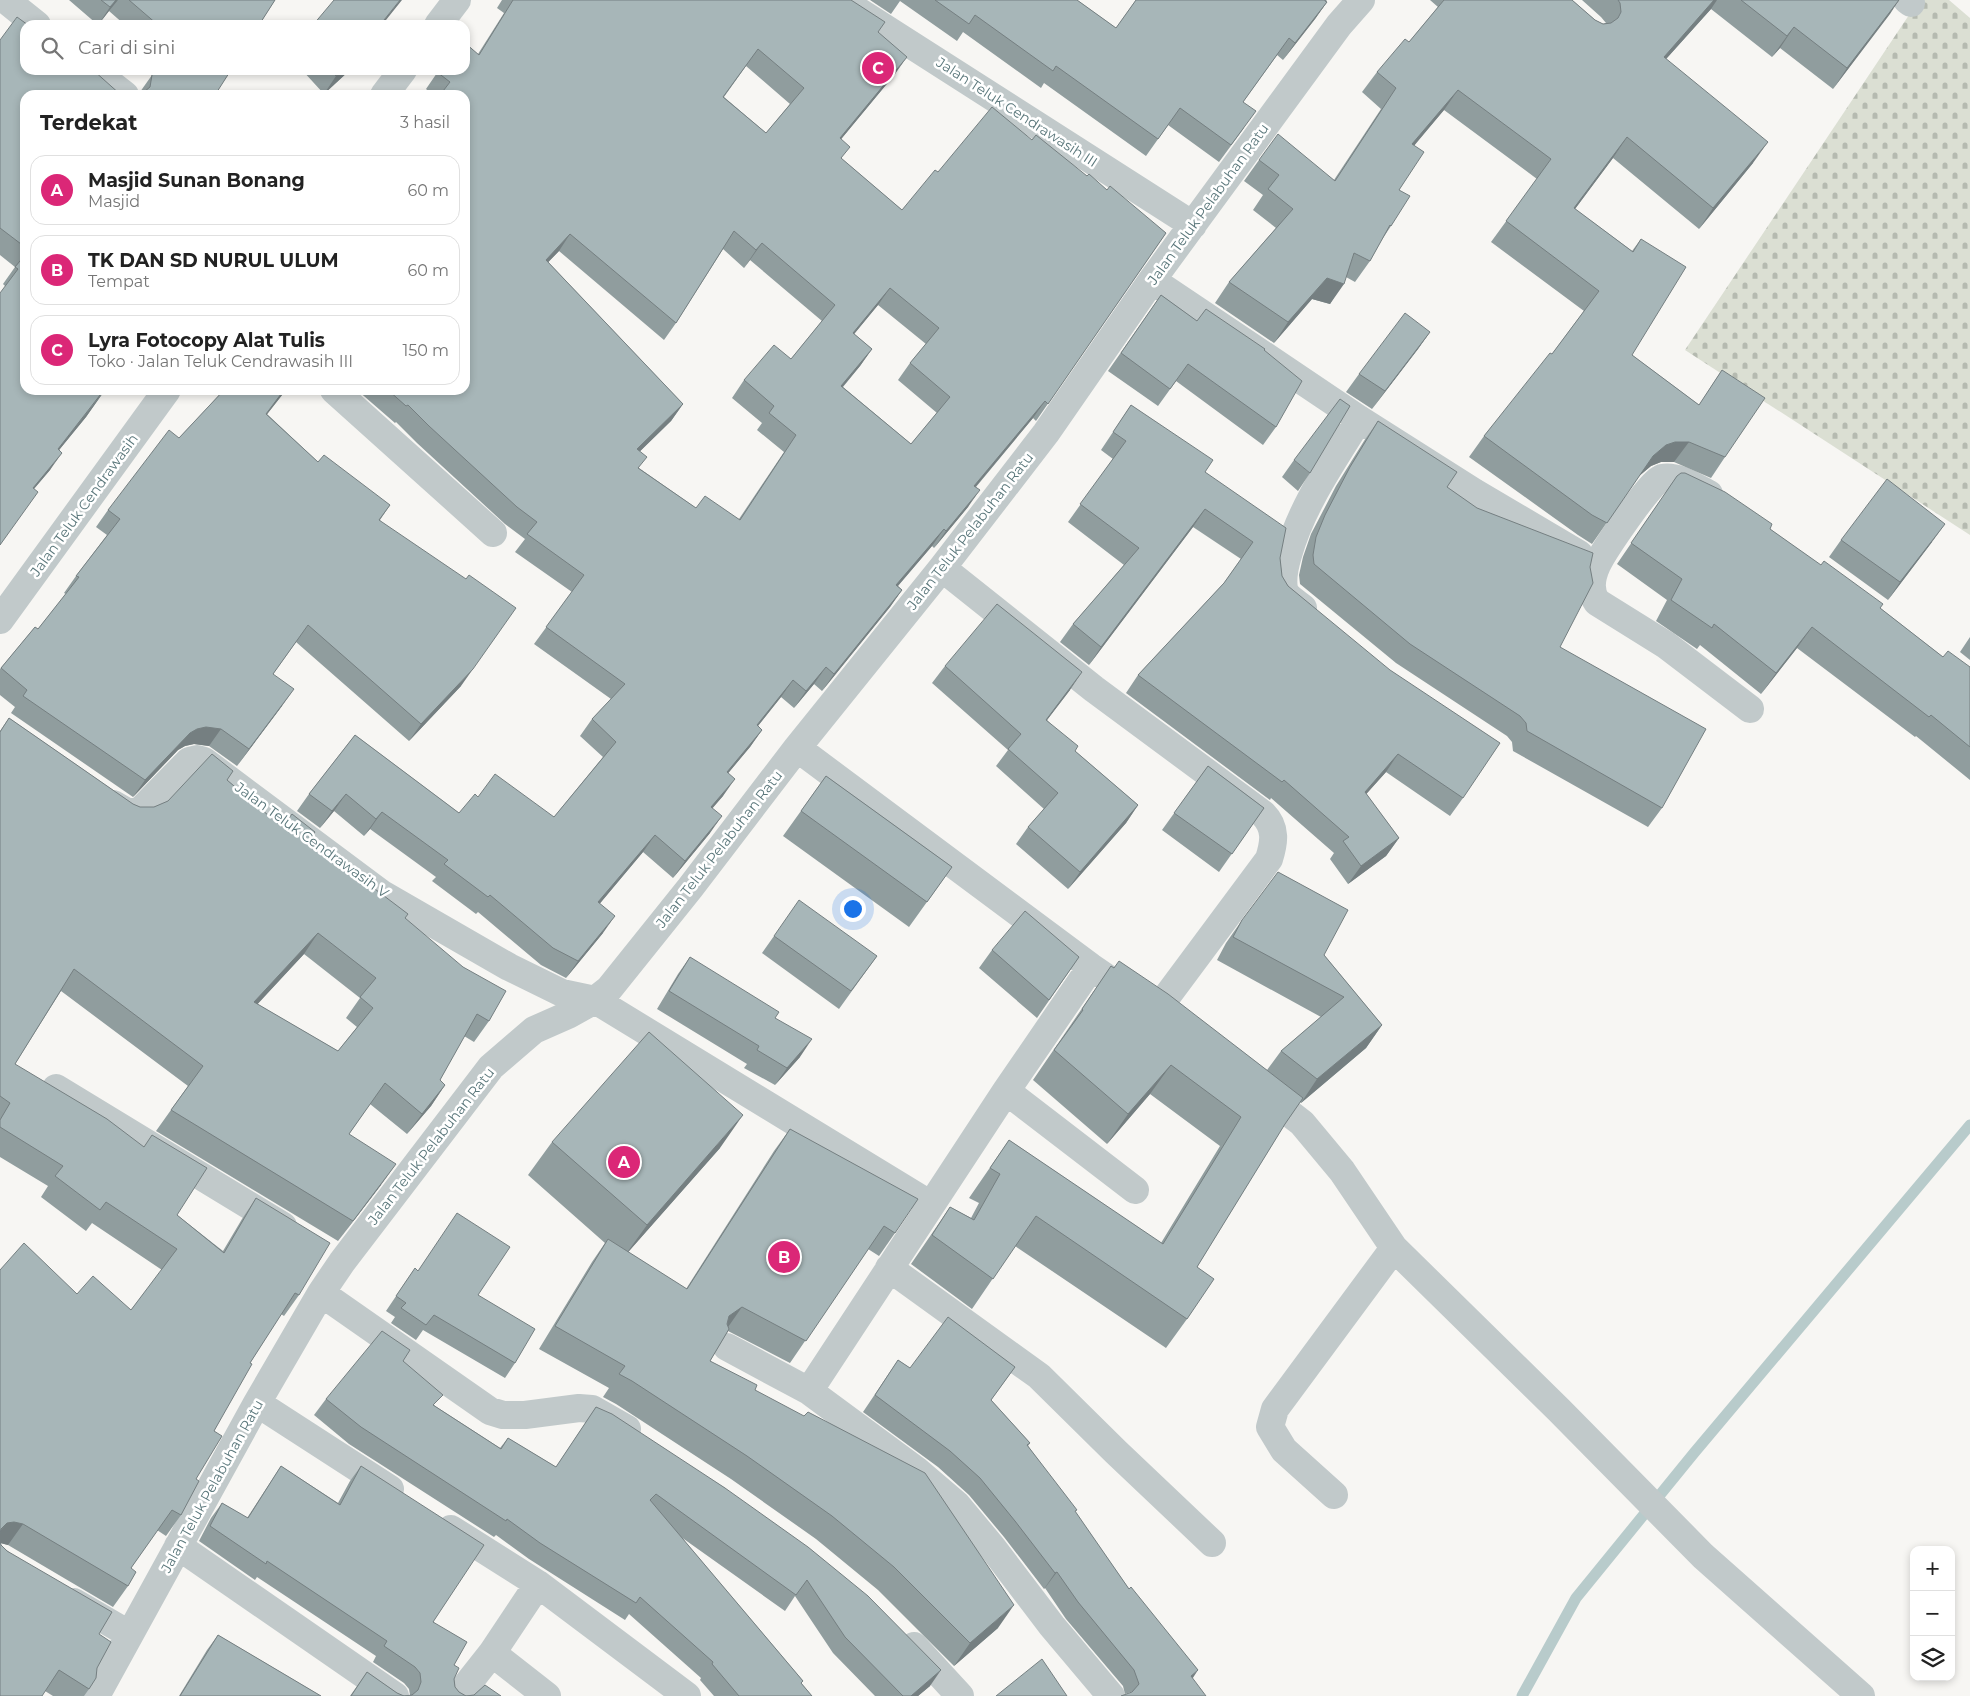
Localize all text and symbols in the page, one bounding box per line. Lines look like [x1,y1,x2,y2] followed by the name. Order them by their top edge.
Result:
[20,20,470,75] search box
[38,34,66,62] icon: search
[78,36,175,59] text: Cari di sini
[862,49,894,87] pin: C
[932,53,1101,171] street label: Jalan Teluk Cendrawasih III
[40,110,137,135] text: Terdekat
[400,113,450,132] text: 3 hasil
[1143,120,1273,289] street label: Jalan Teluk Pelabuhan Ratu
[88,169,305,192] text: Masjid Sunan Bonang
[51,181,63,200] text: A
[407,181,449,200] text: 60 m
[88,192,140,211] text: Masjid
[88,249,339,272] text: TK DAN SD NURUL ULUM
[51,261,63,280] text: B
[407,261,449,280] text: 60 m
[88,272,150,291] text: Tempat
[88,329,325,352] text: Lyra Fotocopy Alat Tulis
[51,341,63,360] text: C
[402,341,449,360] text: 150 m
[88,352,353,371] text: Toko · Jalan Teluk Cendrawasih III
[26,430,142,581] street label: Jalan Teluk Cendrawasih
[902,449,1037,614] street label: Jalan Teluk Pelabuhan Ratu
[651,767,786,932] street label: Jalan Teluk Pelabuhan Ratu
[231,778,392,902] street label: Jalan Teluk Cendrawasih V
[840,896,866,922] your location
[363,1064,498,1229] street label: Jalan Teluk Pelabuhan Ratu
[608,1143,640,1181] pin: A
[768,1238,800,1276] pin: B
[156,1396,267,1576] street label: Jalan Teluk Pelabuhan Ratu
[1910,1546,1955,1681] map controls
[1910,1546,1955,1591] button: +
[1910,1591,1955,1636] button: −
[1910,1636,1955,1681] button: layers

